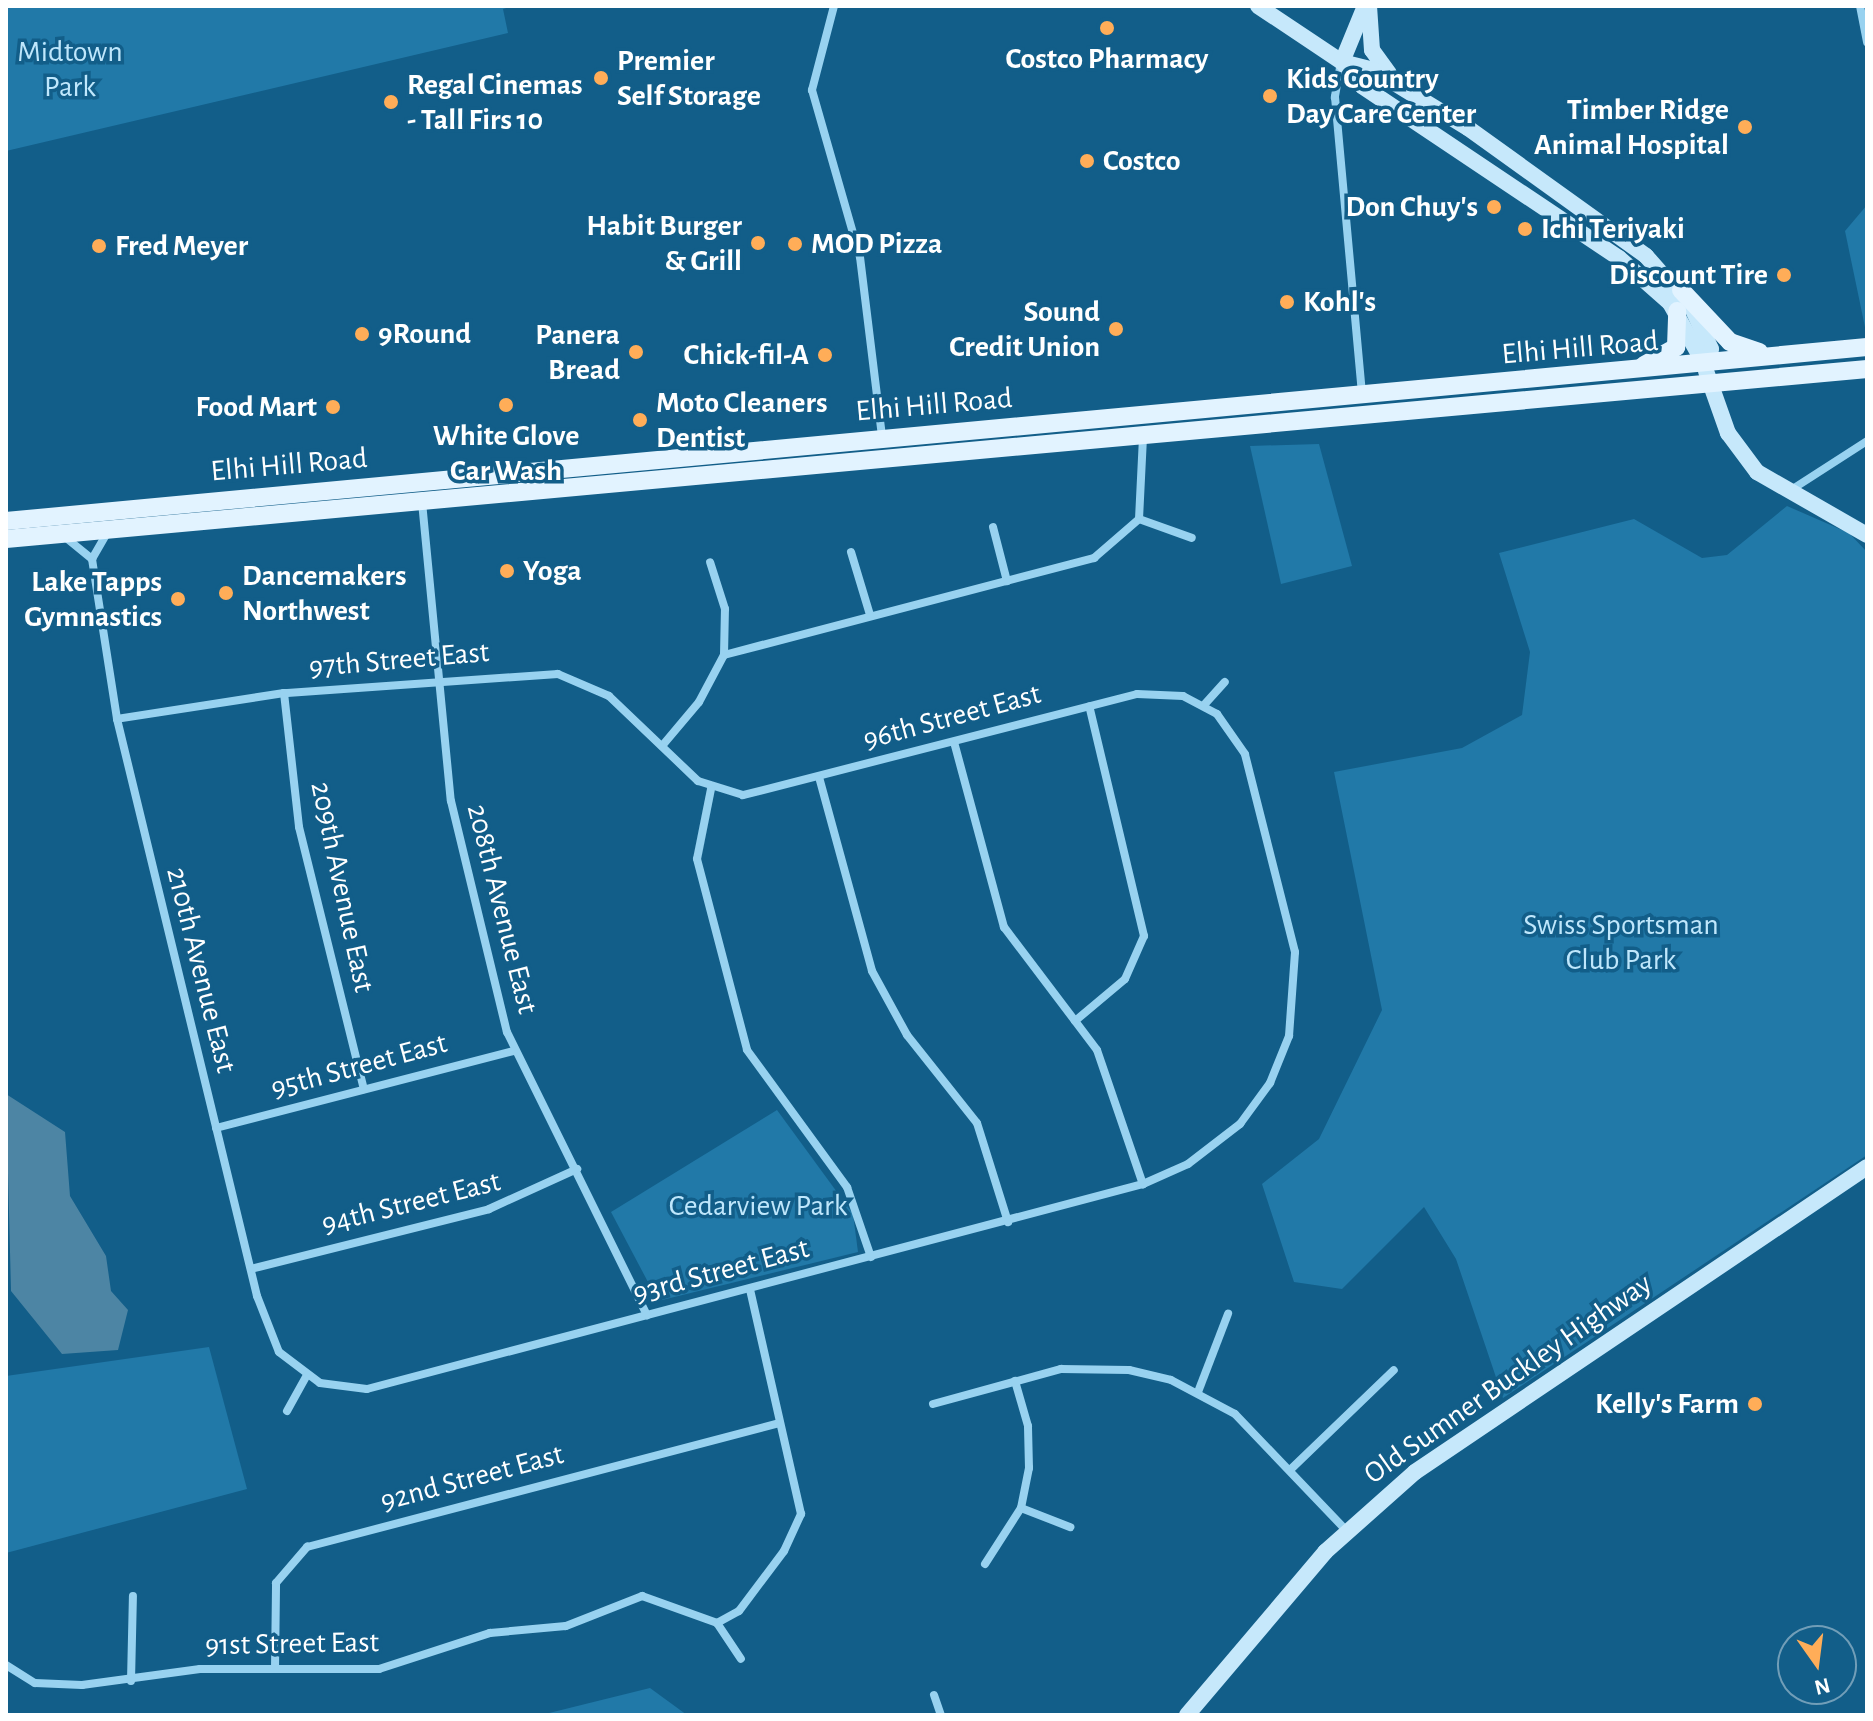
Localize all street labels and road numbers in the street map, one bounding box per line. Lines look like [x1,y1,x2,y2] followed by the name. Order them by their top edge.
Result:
[1500,323,1660,373] street label: Elhi Hill Road
[854,380,1014,430] street label: Elhi Hill Road
[209,440,369,490] street label: Elhi Hill Road
[307,634,491,686] street label: 97th Street East
[859,676,1045,758] street label: 96th Street East
[302,778,382,996] street label: 209th Avenue East
[459,801,545,1017] street label: 208th Avenue East
[158,863,244,1077] street label: 210th Avenue East
[267,1025,451,1107] street label: 95th Street East
[318,1163,504,1243] street label: 94th Street East
[629,1230,813,1312] street label: 93rd Street East
[1357,1266,1659,1492] street label: Old Sumner Buckley Highway
[377,1436,567,1520] street label: 92nd Street East
[205,1624,379,1664] street label: 91st Street East

